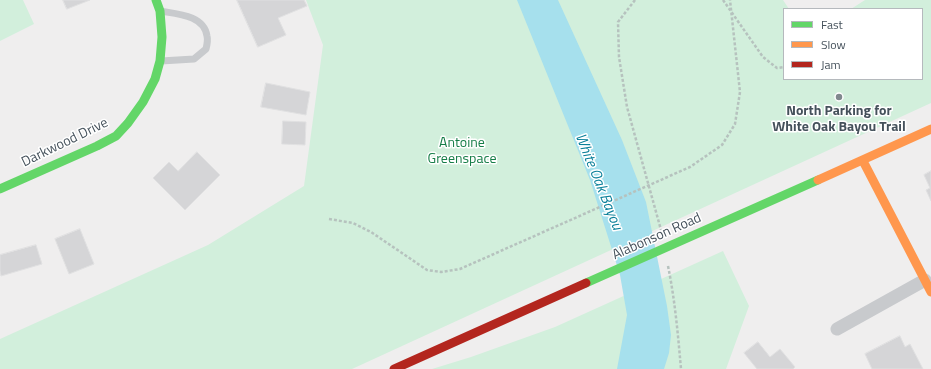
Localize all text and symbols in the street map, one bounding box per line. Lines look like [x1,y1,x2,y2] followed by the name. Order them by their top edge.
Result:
[783,8,923,80] legend
[821,15,843,34] text: Fast
[821,35,846,54] text: Slow
[821,55,841,74] text: Jam
[834,92,844,102] marker: North Parking for White Oak Bayou Trail
[772,104,906,136] place label: North Parking for White Oak Bayou Trail
[19,115,111,171] street label: Darkwood Drive
[570,131,626,233] water label: White Oak Bayou
[428,136,496,168] park label: Antoine Greenspace
[610,210,704,264] street label: Alabonson Road

